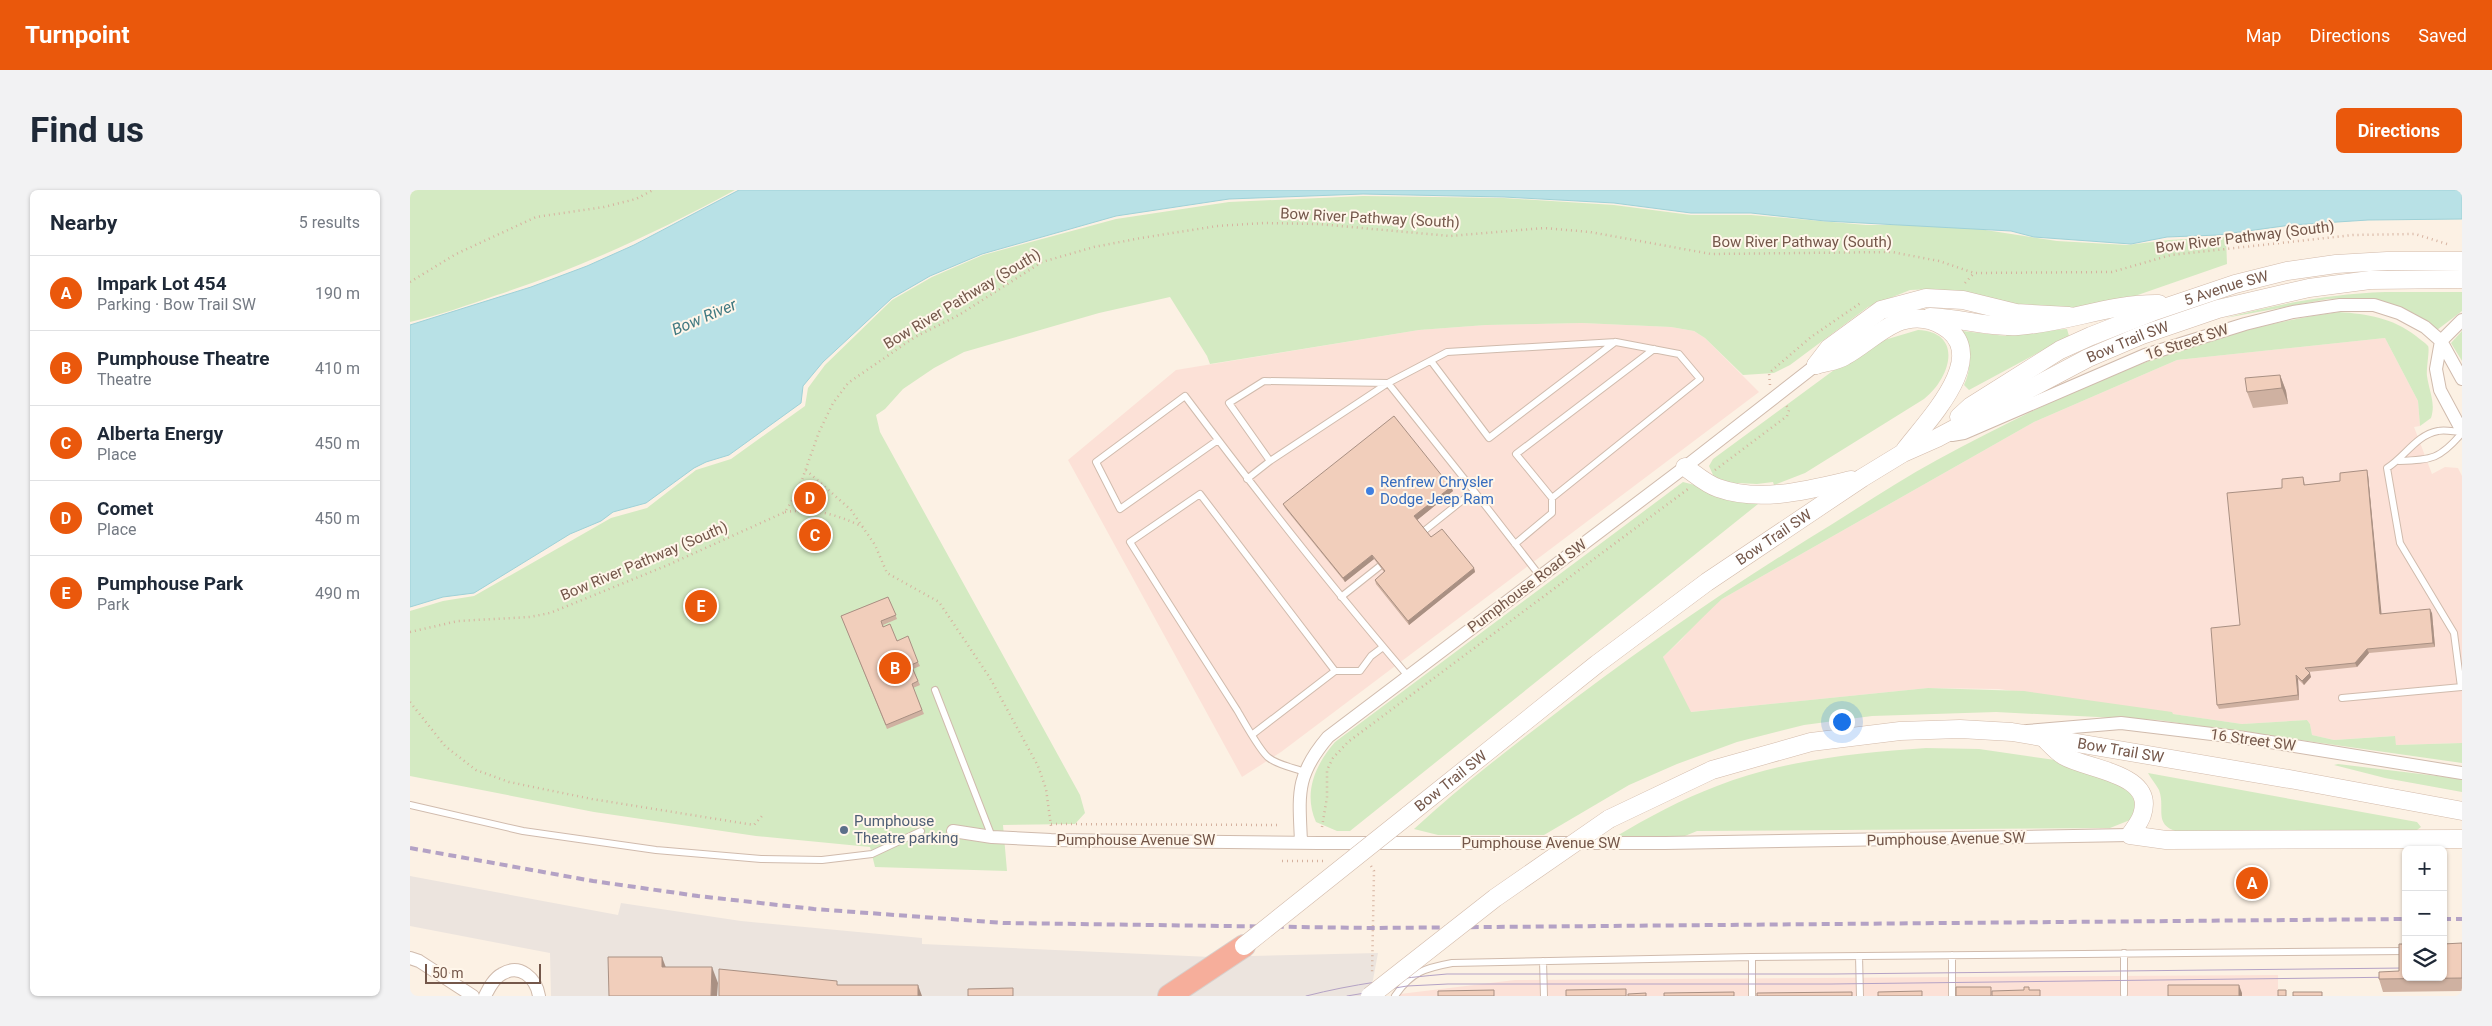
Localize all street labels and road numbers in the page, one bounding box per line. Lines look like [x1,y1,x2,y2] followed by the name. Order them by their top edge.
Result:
[1280,204,1460,232] street label: Bow River Pathway (South)
[2155,217,2335,257] street label: Bow River Pathway (South)
[1712,233,1892,251] street label: Bow River Pathway (South)
[880,245,1044,353] street label: Bow River Pathway (South)
[2182,267,2270,310] street label: 5 Avenue SW
[2084,318,2171,367] street label: Bow Trail SW
[2143,320,2231,364] street label: 16 Street SW
[1733,505,1815,569] street label: Bow Trail SW
[558,518,730,604] street label: Bow River Pathway (South)
[1464,535,1590,637] street label: Pumphouse Road SW
[2209,725,2297,755] street label: 16 Street SW
[2076,734,2165,767] street label: Bow Trail SW
[1411,747,1490,815] street label: Bow Trail SW
[1866,829,2026,849] street label: Pumphouse Avenue SW
[1057,831,1215,849] street label: Pumphouse Avenue SW
[1462,834,1620,852] street label: Pumphouse Avenue SW

